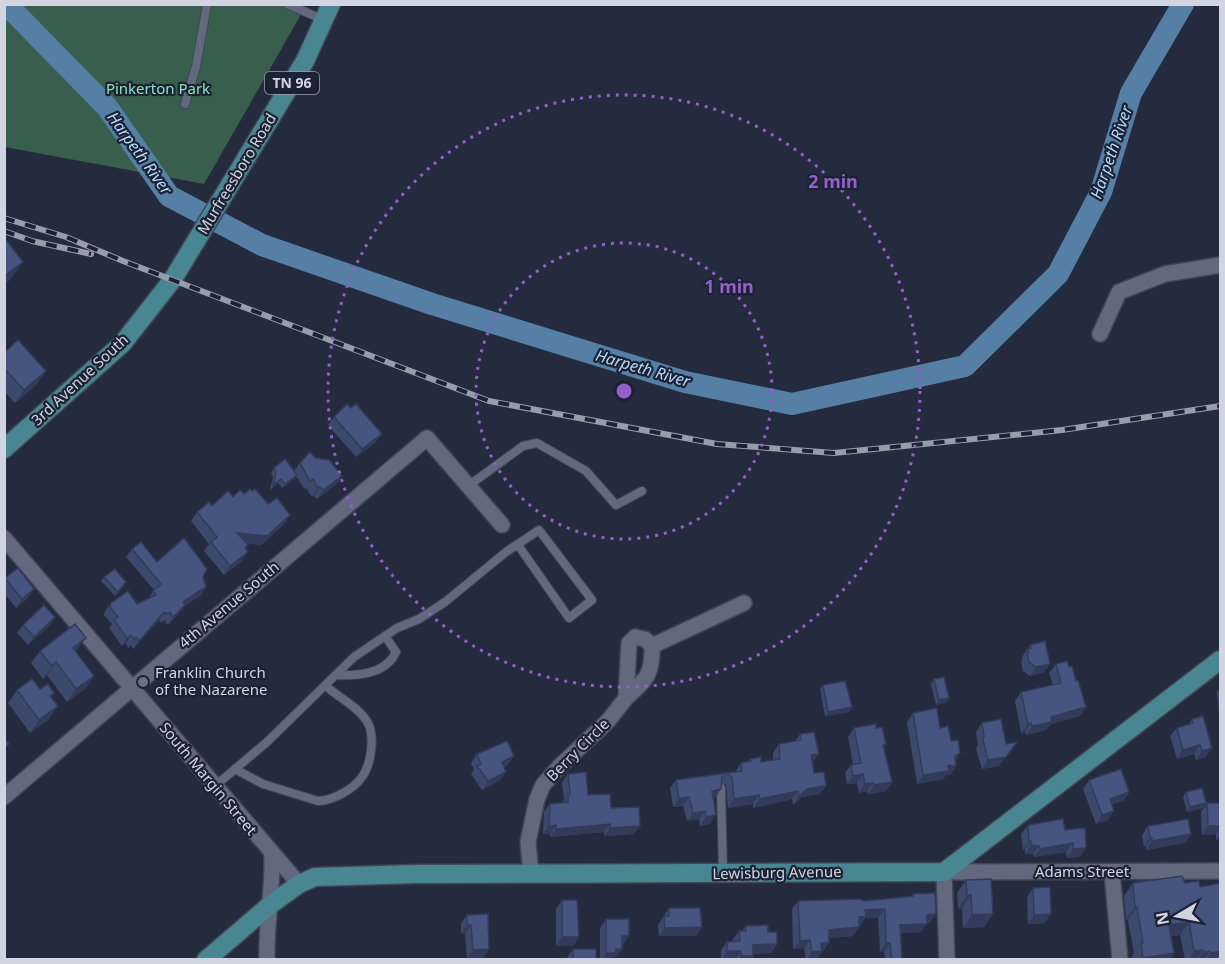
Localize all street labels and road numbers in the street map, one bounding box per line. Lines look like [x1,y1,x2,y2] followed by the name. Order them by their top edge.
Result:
[265,72,319,94] road number: TN 96
[192,109,280,238] street label: Murfreesboro Road
[27,329,132,429] street label: 3rd Avenue South
[174,556,283,652] street label: 4th Avenue South
[542,714,613,785] street label: Berry Circle
[156,718,262,839] street label: South Margin Street
[712,861,842,883] street label: Lewisburg Avenue
[1035,861,1130,881] street label: Adams Street

